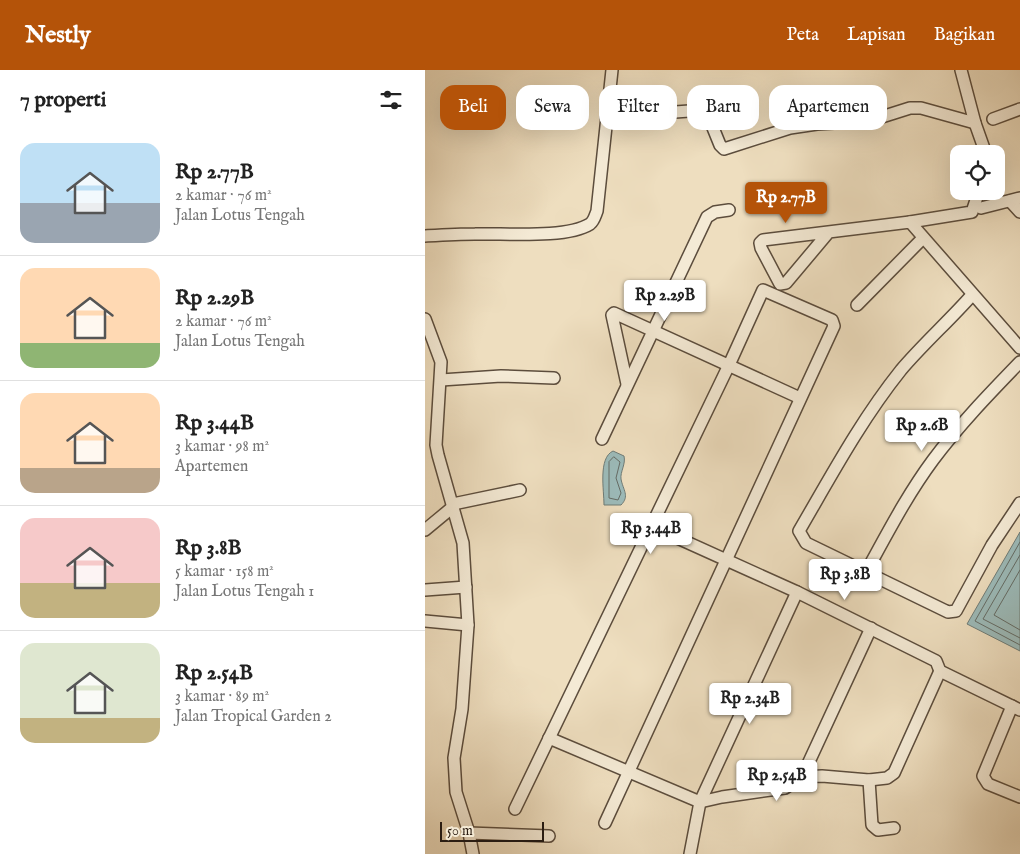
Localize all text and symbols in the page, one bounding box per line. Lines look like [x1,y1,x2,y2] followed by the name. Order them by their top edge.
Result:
[25,20,91,51] text: Nestly
[787,24,819,47] text: Peta
[847,24,906,47] text: Lapisan
[934,24,995,47] text: Bagikan
[440,85,506,130] chip: Beli
[516,85,589,130] chip: Sewa
[599,85,677,130] chip: Filter
[687,85,759,130] chip: Baru
[769,85,887,130] chip: Apartemen
[377,86,405,114] icon: filters
[20,87,106,114] text: 7 properti
[950,145,1005,200] map controls
[950,145,1005,200] button: locate
[175,159,254,186] text: Rp 2.77B
[60,163,120,223] icon: home
[734,182,838,224] pin: Rp 2.77B
[175,186,272,206] text: 2 kamar · 76 m²
[756,188,816,208] text: Rp 2.77B
[175,206,305,226] text: Jalan Lotus Tengah
[613,280,717,322] pin: Rp 2.29B
[175,285,254,312] text: Rp 2.29B
[635,286,695,306] text: Rp 2.29B
[60,288,120,348] icon: home
[175,312,272,332] text: 2 kamar · 76 m²
[175,332,305,352] text: Jalan Lotus Tengah
[175,410,254,437] text: Rp 3.44B
[876,410,968,452] pin: Rp 2.6B
[60,413,120,473] icon: home
[896,416,948,436] text: Rp 2.6B
[175,437,269,457] text: 3 kamar · 98 m²
[175,457,248,477] text: Apartemen
[599,512,703,555] pin: Rp 3.44B
[621,519,681,539] text: Rp 3.44B
[175,535,241,562] text: Rp 3.8B
[60,538,120,598] icon: home
[799,558,891,601] pin: Rp 3.8B
[175,562,274,582] text: 5 kamar · 158 m²
[820,565,870,585] text: Rp 3.8B
[175,582,314,602] text: Jalan Lotus Tengah 1
[175,660,253,687] text: Rp 2.54B
[60,663,120,723] icon: home
[698,682,802,725] pin: Rp 2.34B
[175,687,269,707] text: 3 kamar · 89 m²
[720,689,780,709] text: Rp 2.34B
[175,707,332,727] text: Jalan Tropical Garden 2
[725,760,829,802] pin: Rp 2.54B
[747,766,807,786] text: Rp 2.54B
[440,819,544,842] scale bar
[447,822,473,840] text: 50 m

